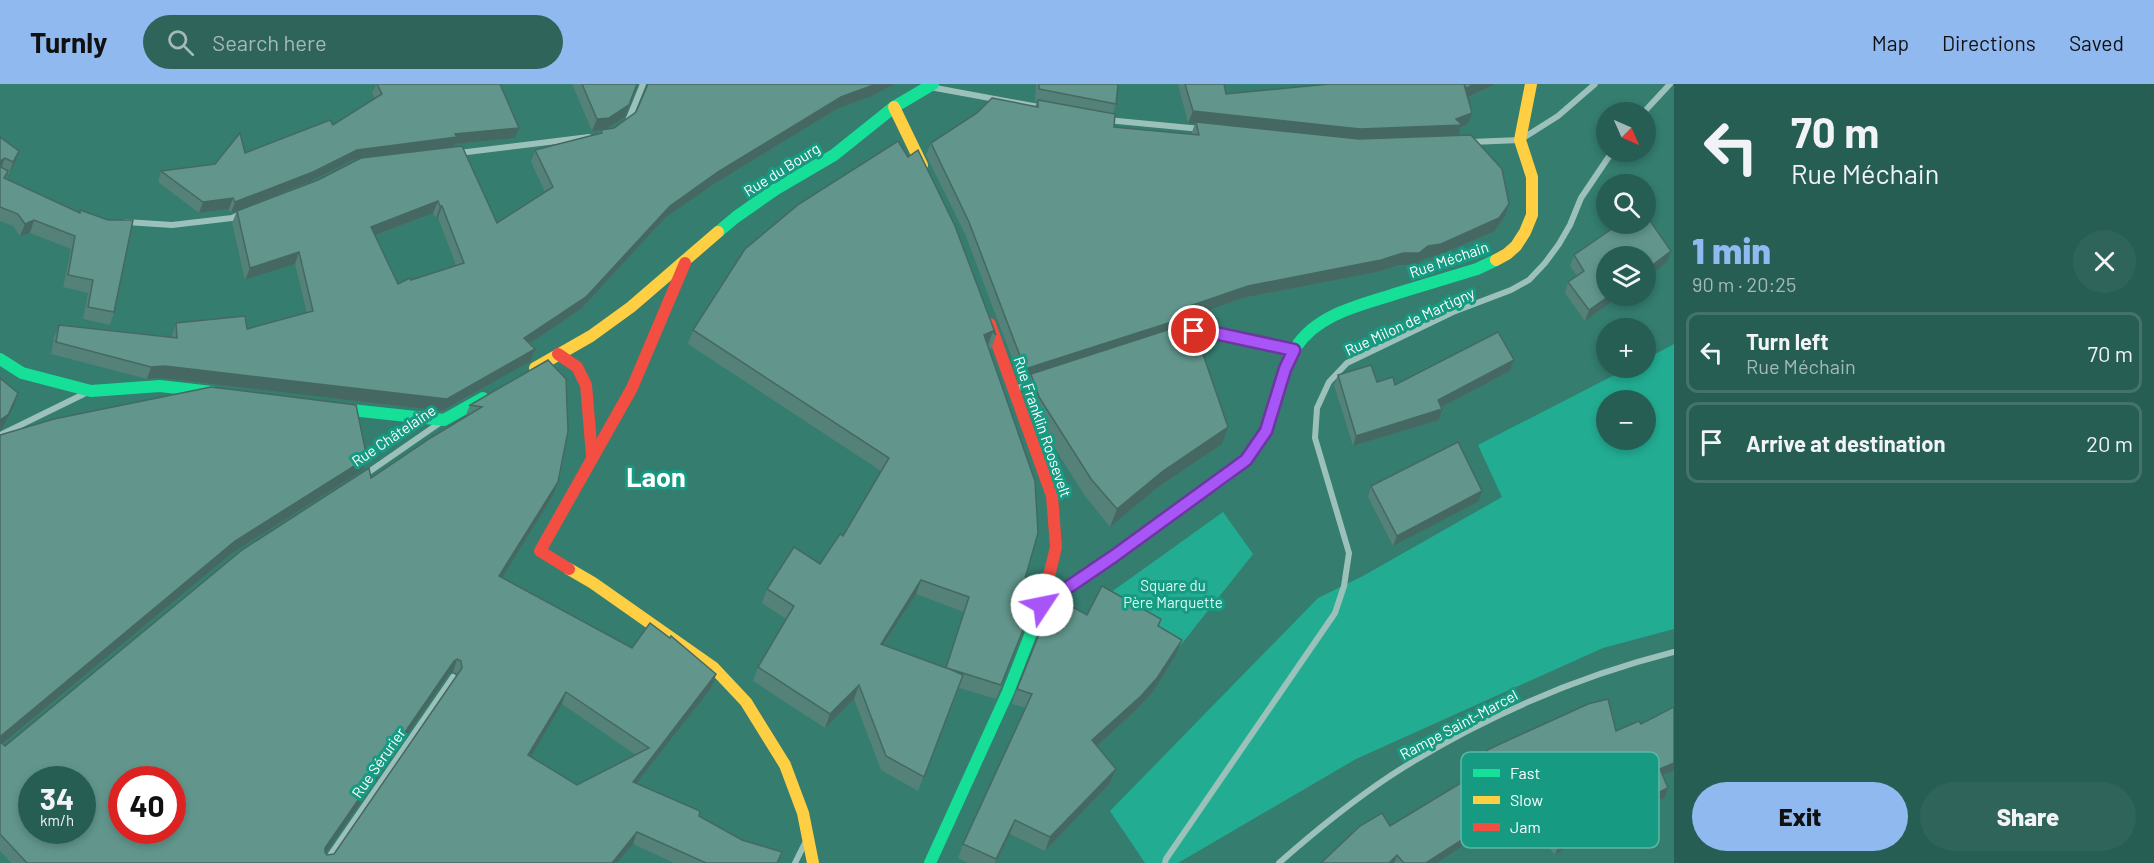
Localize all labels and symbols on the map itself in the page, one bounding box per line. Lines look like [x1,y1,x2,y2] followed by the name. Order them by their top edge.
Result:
[1596,102,1656,162] north arrow
[740,139,823,200] street label: Rue du Bourg
[1407,237,1491,281] street label: Rue Méchain
[1342,283,1477,359] street label: Rue Milon de Martigny
[1168,305,1219,356] pin
[1010,354,1076,500] street label: Rue Franklin Roosevelt
[348,401,439,470] street label: Rue Châtelaine
[626,460,686,492] district label: Laon
[1010,573,1074,637] position arrow
[1123,576,1223,611] park label: Square du Père Marquette
[1397,685,1521,763] street label: Rampe Saint-Marcel
[348,724,409,801] street label: Rue Sérurier
[1461,752,1659,848] legend
[1510,763,1540,782] text: Fast
[108,766,186,844] speed limit sign: 40
[1510,790,1543,809] text: Slow
[1510,817,1541,836] text: Jam

